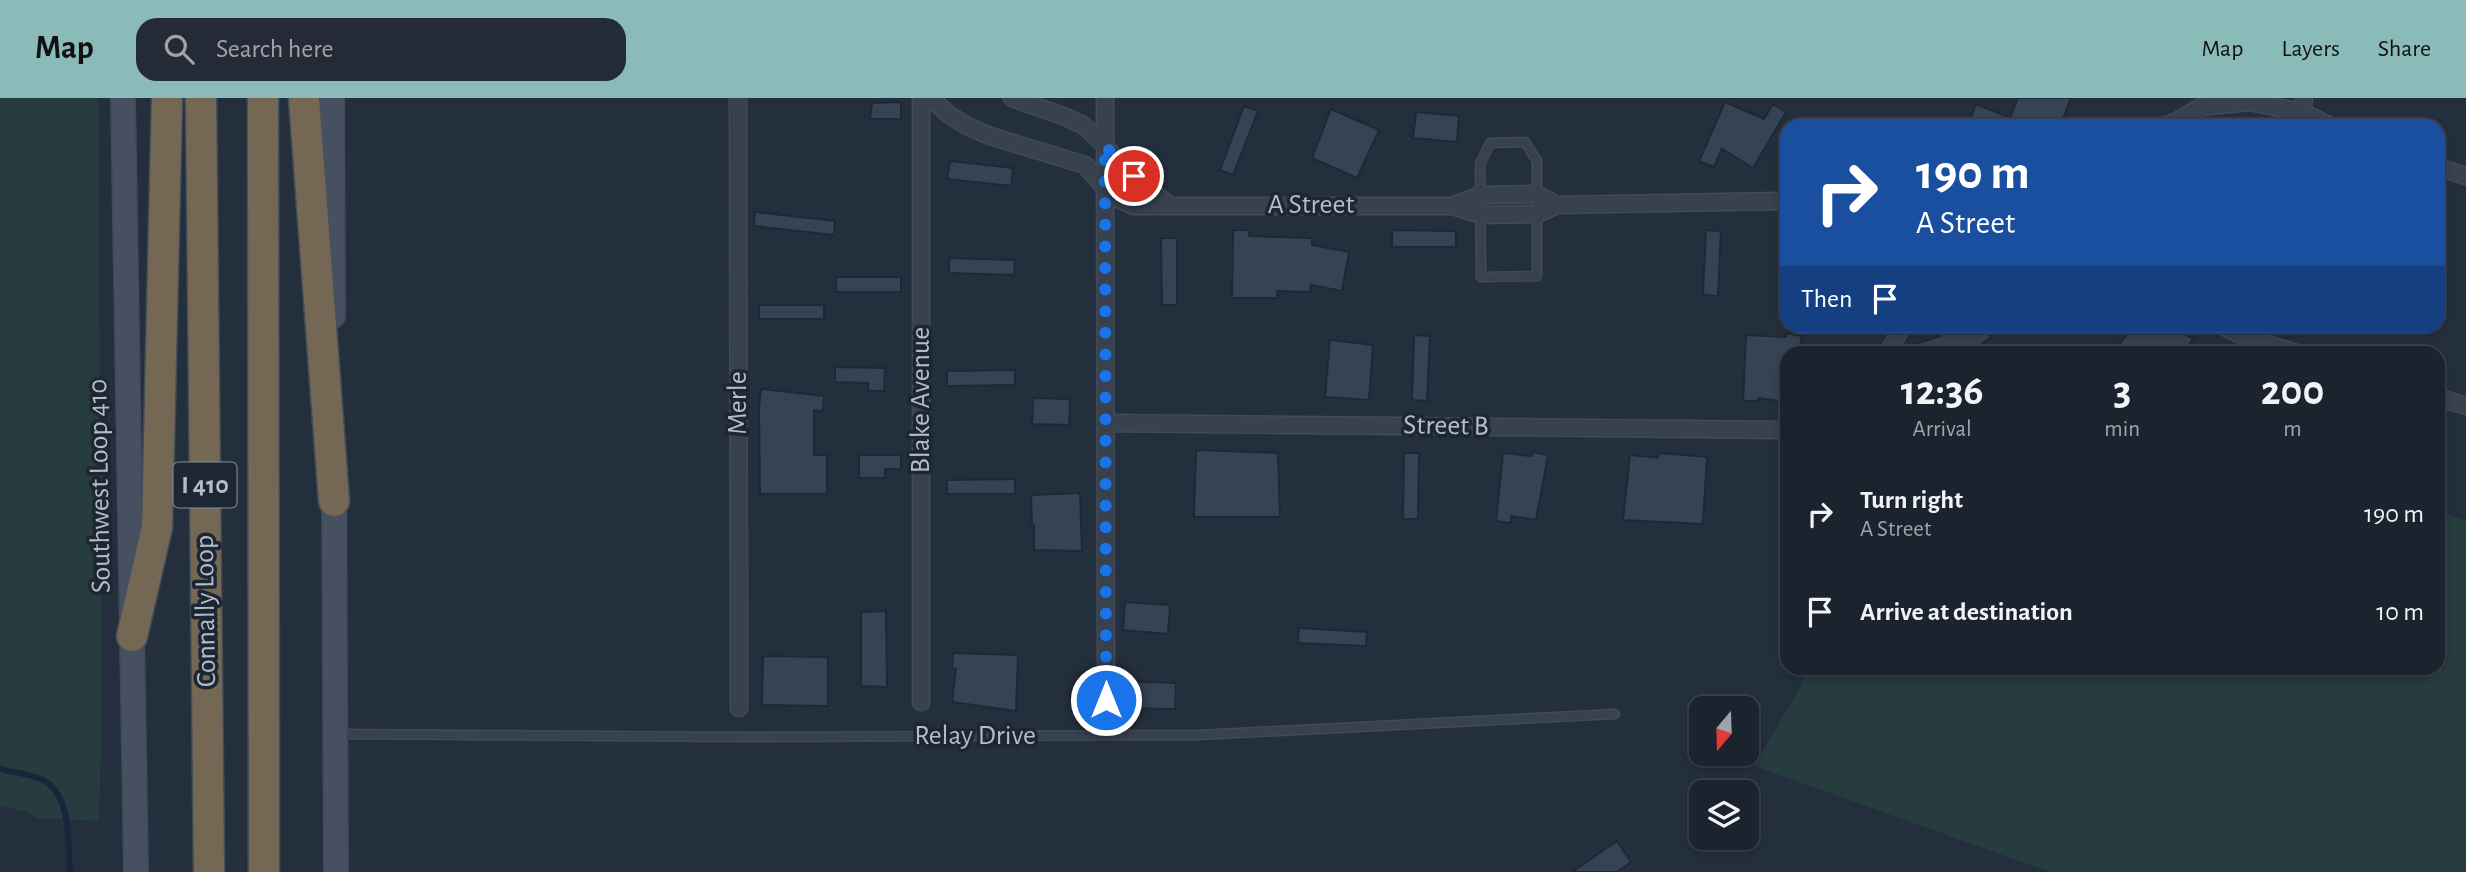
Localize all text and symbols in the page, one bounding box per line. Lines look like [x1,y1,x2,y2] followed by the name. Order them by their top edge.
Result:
[136,18,626,81] search box
[160,30,198,68] icon: search
[35,32,94,65] text: Map
[216,36,334,62] text: Search here
[2201,37,2243,61] text: Map
[2281,37,2340,61] text: Layers
[2378,37,2431,61] text: Share
[1104,146,1164,206] pin
[1801,147,1892,238] icon: right
[1916,149,2030,198] text: 190 m
[1115,157,1153,195] icon: arrive
[1268,191,1354,219] street label: A Street
[1916,207,2015,239] text: A Street
[1866,280,1904,318] icon: arrive
[1801,286,1852,312] text: Then
[907,327,935,473] street label: Blake Avenue
[1901,370,1984,412] text: 12:36
[2113,370,2131,412] text: 3
[2261,370,2324,412] text: 200
[724,371,752,435] street label: Merle
[84,379,116,593] street label: Southwest Loop 410
[1403,411,1489,441] street label: Street B
[1913,418,1972,441] text: Arrival
[2104,418,2140,441] text: min
[2283,418,2302,441] text: m
[174,462,236,508] road number: I 410
[1860,487,1963,513] text: Turn right
[1801,495,1839,533] icon: right
[2364,501,2424,527] text: 190 m
[1860,518,1931,541] text: A Street
[191,535,221,687] street label: Connally Loop
[1801,593,1839,631] icon: arrive
[1860,599,2073,625] text: Arrive at destination
[2376,599,2424,625] text: 10 m
[1069,663,1143,737] position arrow
[1689,696,1759,766] north arrow
[1689,696,1759,850] map controls
[914,722,1036,750] street label: Relay Drive
[1689,780,1759,850] button: layers

